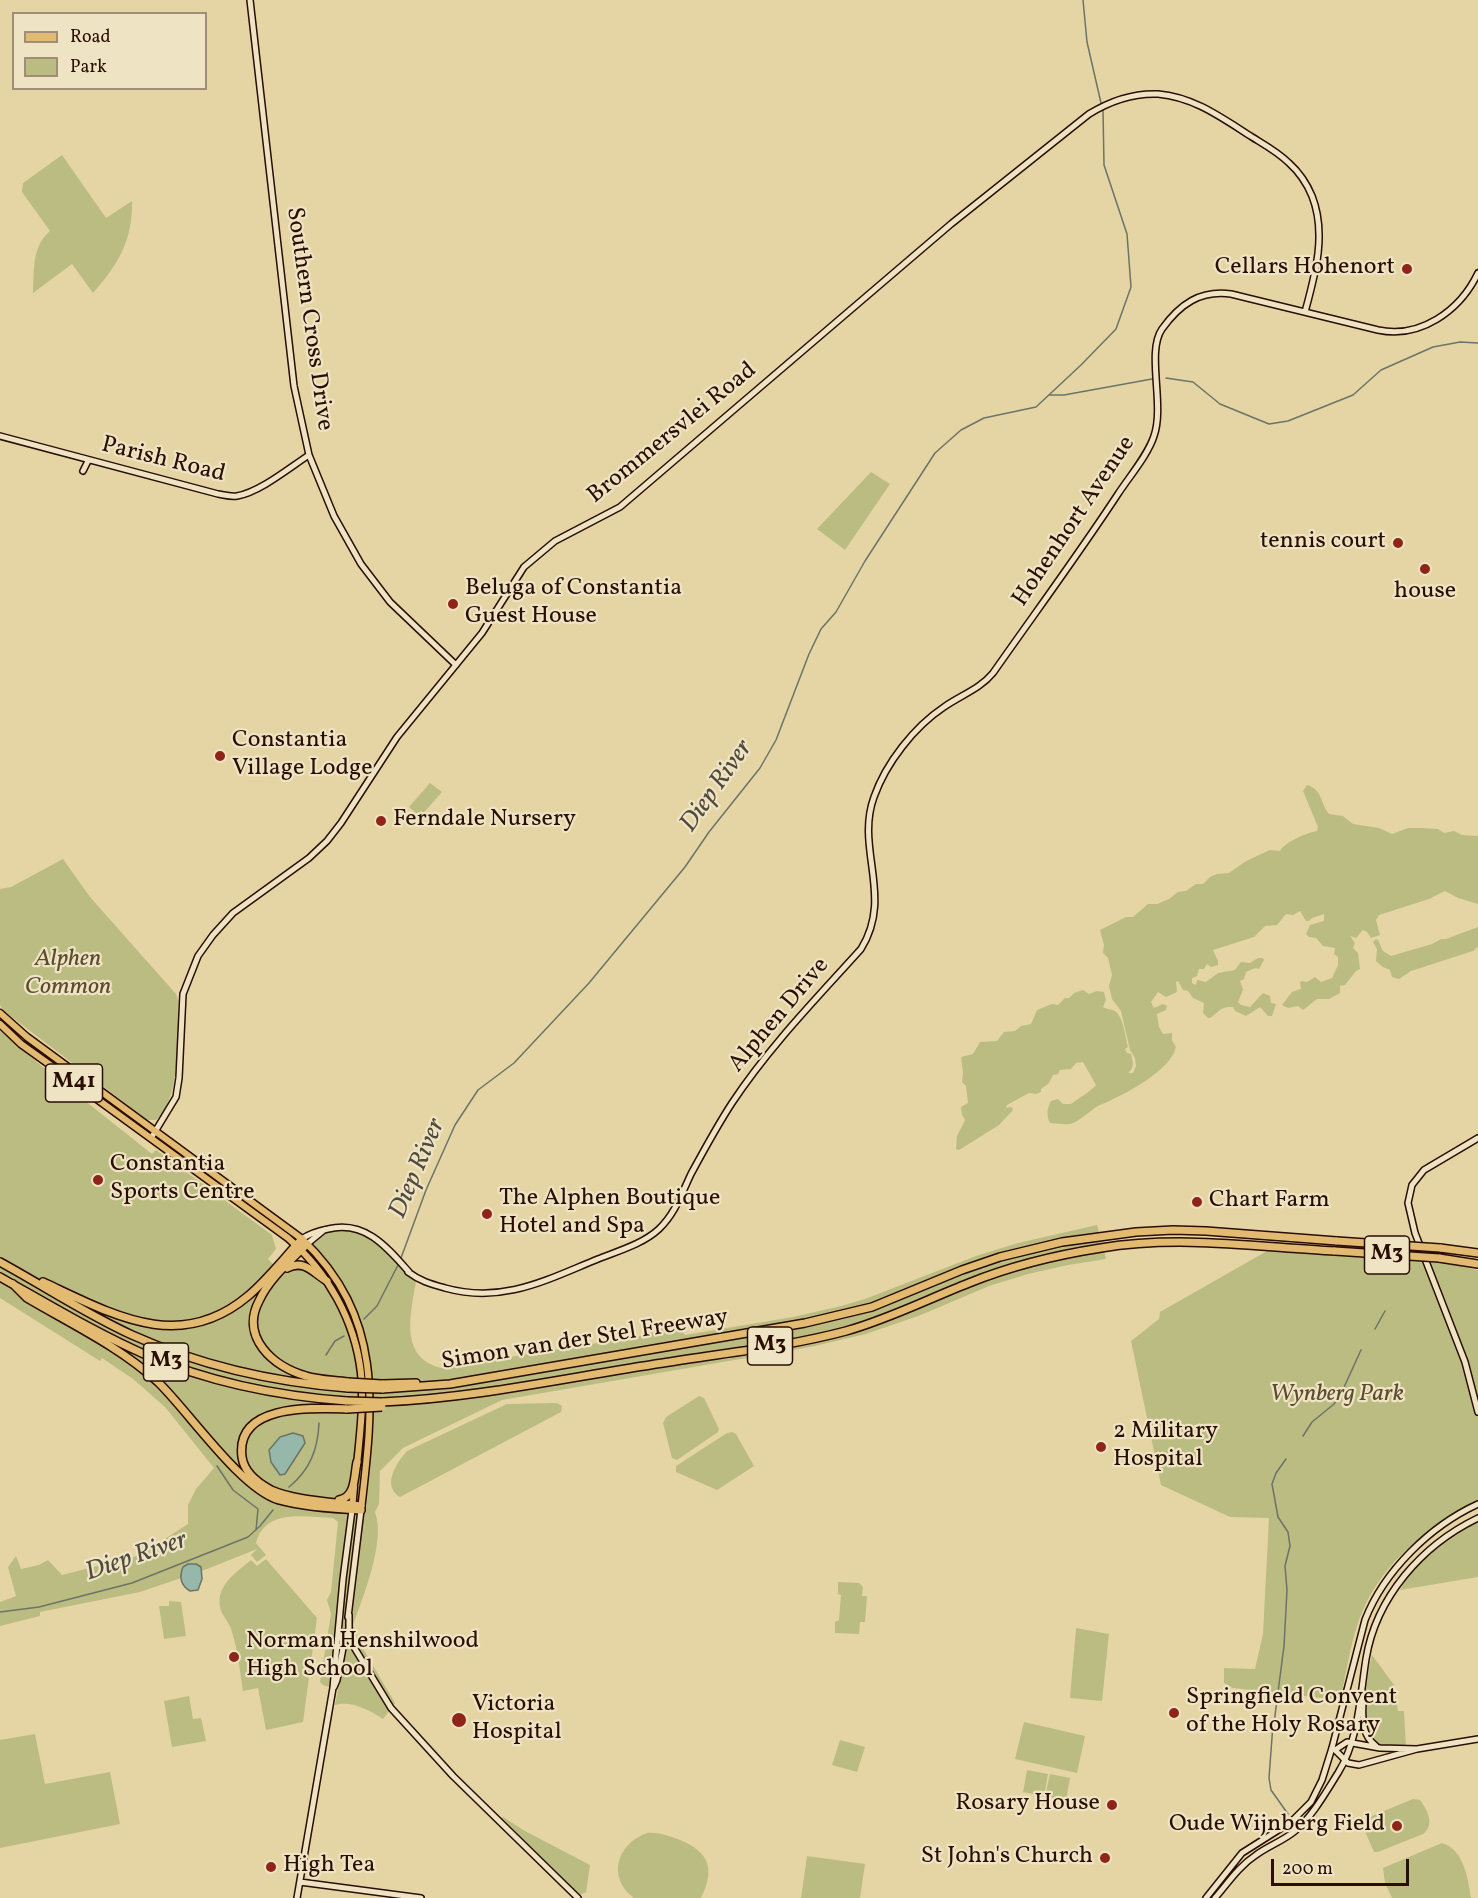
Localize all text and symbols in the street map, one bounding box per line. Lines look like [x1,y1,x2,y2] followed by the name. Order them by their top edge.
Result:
[12,12,207,90] legend
[70,25,111,50] text: Road
[70,55,107,80] text: Park
[278,205,338,433] street label: Southern Cross Drive
[1215,255,1395,283] place label: Cellars Hohenort
[1400,262,1414,276] marker: Cellars Hohenort
[583,357,763,511] street label: Brommersvlei Road
[1007,431,1143,613] street label: Hohenhort Avenue
[98,432,228,490] street label: Parish Road
[1260,529,1386,557] place label: tennis court
[1391,536,1405,550] marker: tennis court
[1418,562,1432,576] marker: house
[465,576,682,632] place label: Beluga of Constantia Guest House
[1394,579,1456,607] place label: house
[446,597,460,611] marker: Beluga of Constantia Guest House
[232,728,373,784] place label: Constantia Village Lodge
[675,735,761,839] water label: Diep River
[213,749,227,763] marker: Constantia Village Lodge
[393,807,576,835] place label: Ferndale Nursery
[374,814,388,828] marker: Ferndale Nursery
[25,947,111,1003] park label: Alphen Common
[724,953,836,1079] street label: Alphen Drive
[46,1064,103,1102] road number: M41
[384,1114,454,1224] water label: Diep River
[110,1152,255,1208] place label: Constantia Sports Centre
[91,1173,105,1187] marker: Constantia Sports Centre
[499,1186,720,1242] place label: The Alphen Boutique Hotel and Spa
[1209,1188,1330,1216] place label: Chart Farm
[1190,1195,1204,1209] marker: Chart Farm
[480,1207,494,1221] marker: The Alphen Boutique Hotel and Spa
[1364,1236,1410,1274] road number: M3
[440,1304,730,1378] street label: Simon van der Stel Freeway
[748,1327,792,1365] road number: M3
[144,1343,188,1381] road number: M3
[1270,1382,1404,1410] park label: Wynberg Park
[1113,1419,1218,1475] place label: 2 Military Hospital
[1094,1440,1108,1454] marker: 2 Military Hospital
[82,1526,192,1590] water label: Diep River
[246,1629,479,1685] place label: Norman Henshilwood High School
[227,1650,241,1664] marker: Norman Henshilwood High School
[1186,1685,1397,1741] place label: Springfield Convent of the Holy Rosary
[472,1692,562,1748] place label: Victoria Hospital
[1167,1706,1181,1720] marker: Springfield Convent of the Holy Rosary
[450,1711,468,1729] marker: Victoria Hospital
[955,1791,1100,1819] place label: Rosary House
[1105,1798,1119,1812] marker: Rosary House
[1169,1812,1385,1840] place label: Oude Wijnberg Field
[1390,1819,1404,1833] marker: Oude Wijnberg Field
[921,1844,1093,1872] place label: St John's Church
[1274,1847,1412,1885] scale bar
[1098,1851,1112,1865] marker: St John's Church
[283,1853,375,1881] place label: High Tea
[1282,1857,1333,1882] text: 200 m
[264,1860,278,1874] marker: High Tea

